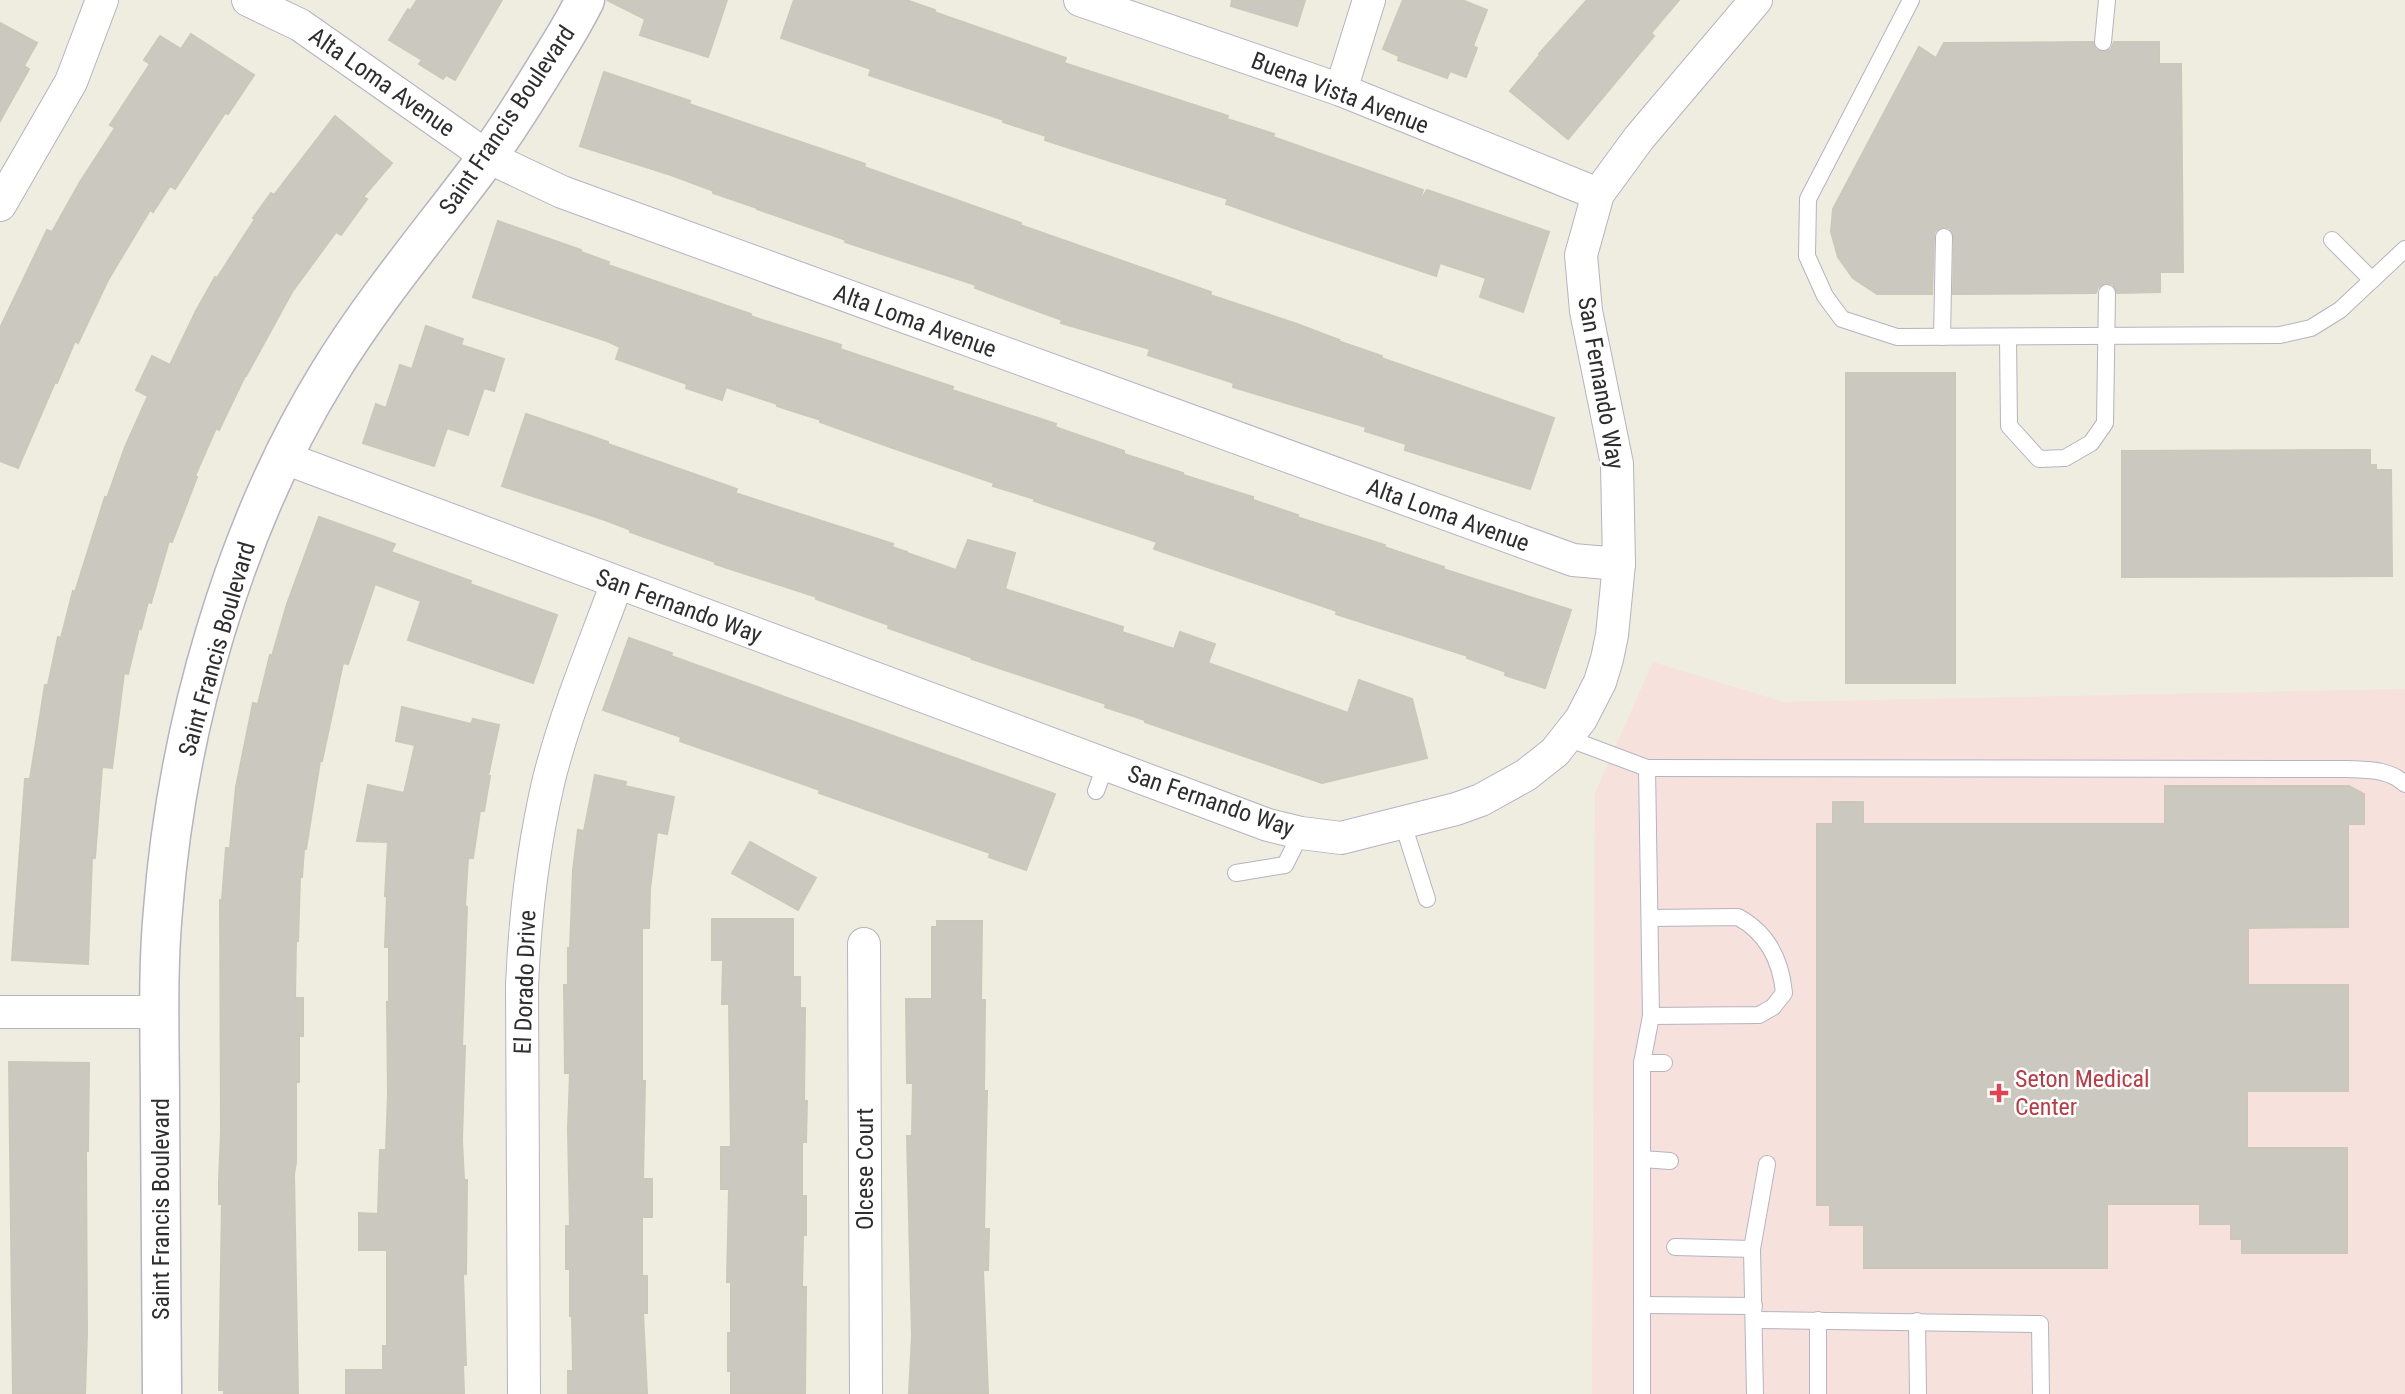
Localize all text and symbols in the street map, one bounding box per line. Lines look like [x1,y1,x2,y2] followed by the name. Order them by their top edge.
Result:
[433,20,581,220] street label: Saint Francis Boulevard
[304,21,460,143] street label: Alta Loma Avenue
[1247,46,1433,140] street label: Buena Vista Avenue
[830,279,1000,363] street label: Alta Loma Avenue
[1572,295,1630,471] street label: San Fernando Way
[1363,473,1533,557] street label: Alta Loma Avenue
[173,539,261,759] street label: Saint Francis Boulevard
[592,563,766,649] street label: San Fernando Way
[1124,759,1298,843] street label: San Fernando Way
[508,909,542,1055] street label: El Dorado Drive
[2015,1065,2150,1121] place label: Seton Medical Center
[1989,1083,2009,1103] marker: Seton Medical Center
[147,1098,175,1320] street label: Saint Francis Boulevard
[851,1108,879,1230] street label: Olcese Court

